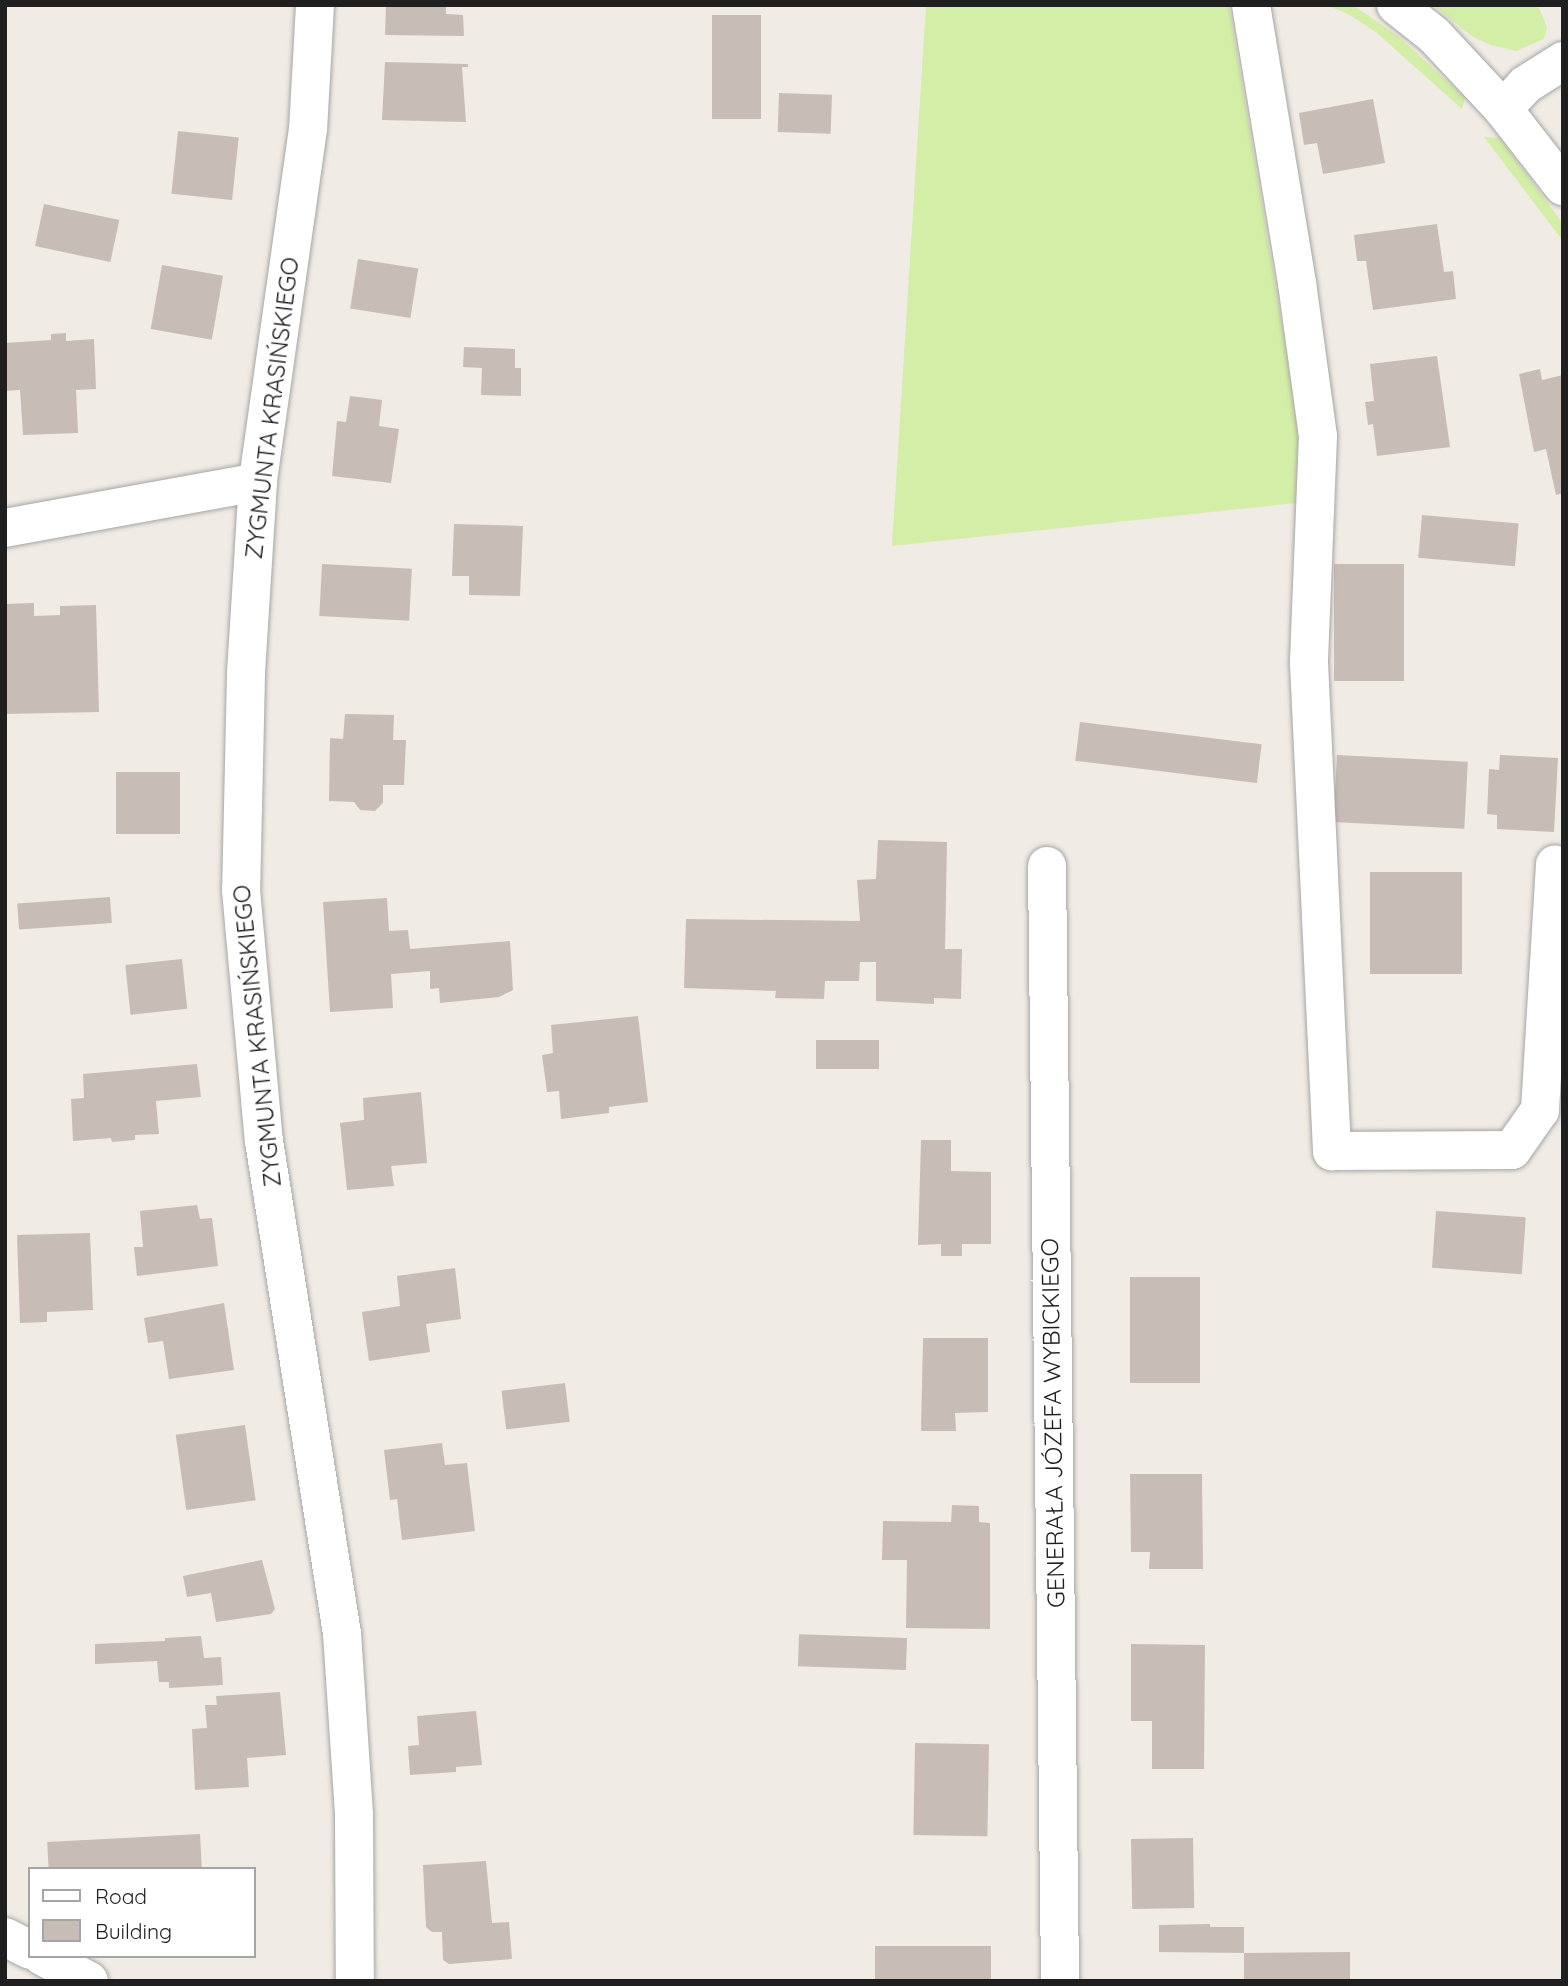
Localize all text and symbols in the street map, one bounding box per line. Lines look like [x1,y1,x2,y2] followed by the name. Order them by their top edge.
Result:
[239,255,305,561] street label: ZYGMUNTA KRASIŃSKIEGO
[227,883,287,1189] street label: ZYGMUNTA KRASIŃSKIEGO
[1035,1238,1071,1608] street label: GENERAŁA JÓZEFA WYBICKIEGO
[28,1867,256,1958] legend
[95,1883,147,1909] text: Road
[95,1918,172,1944] text: Building

